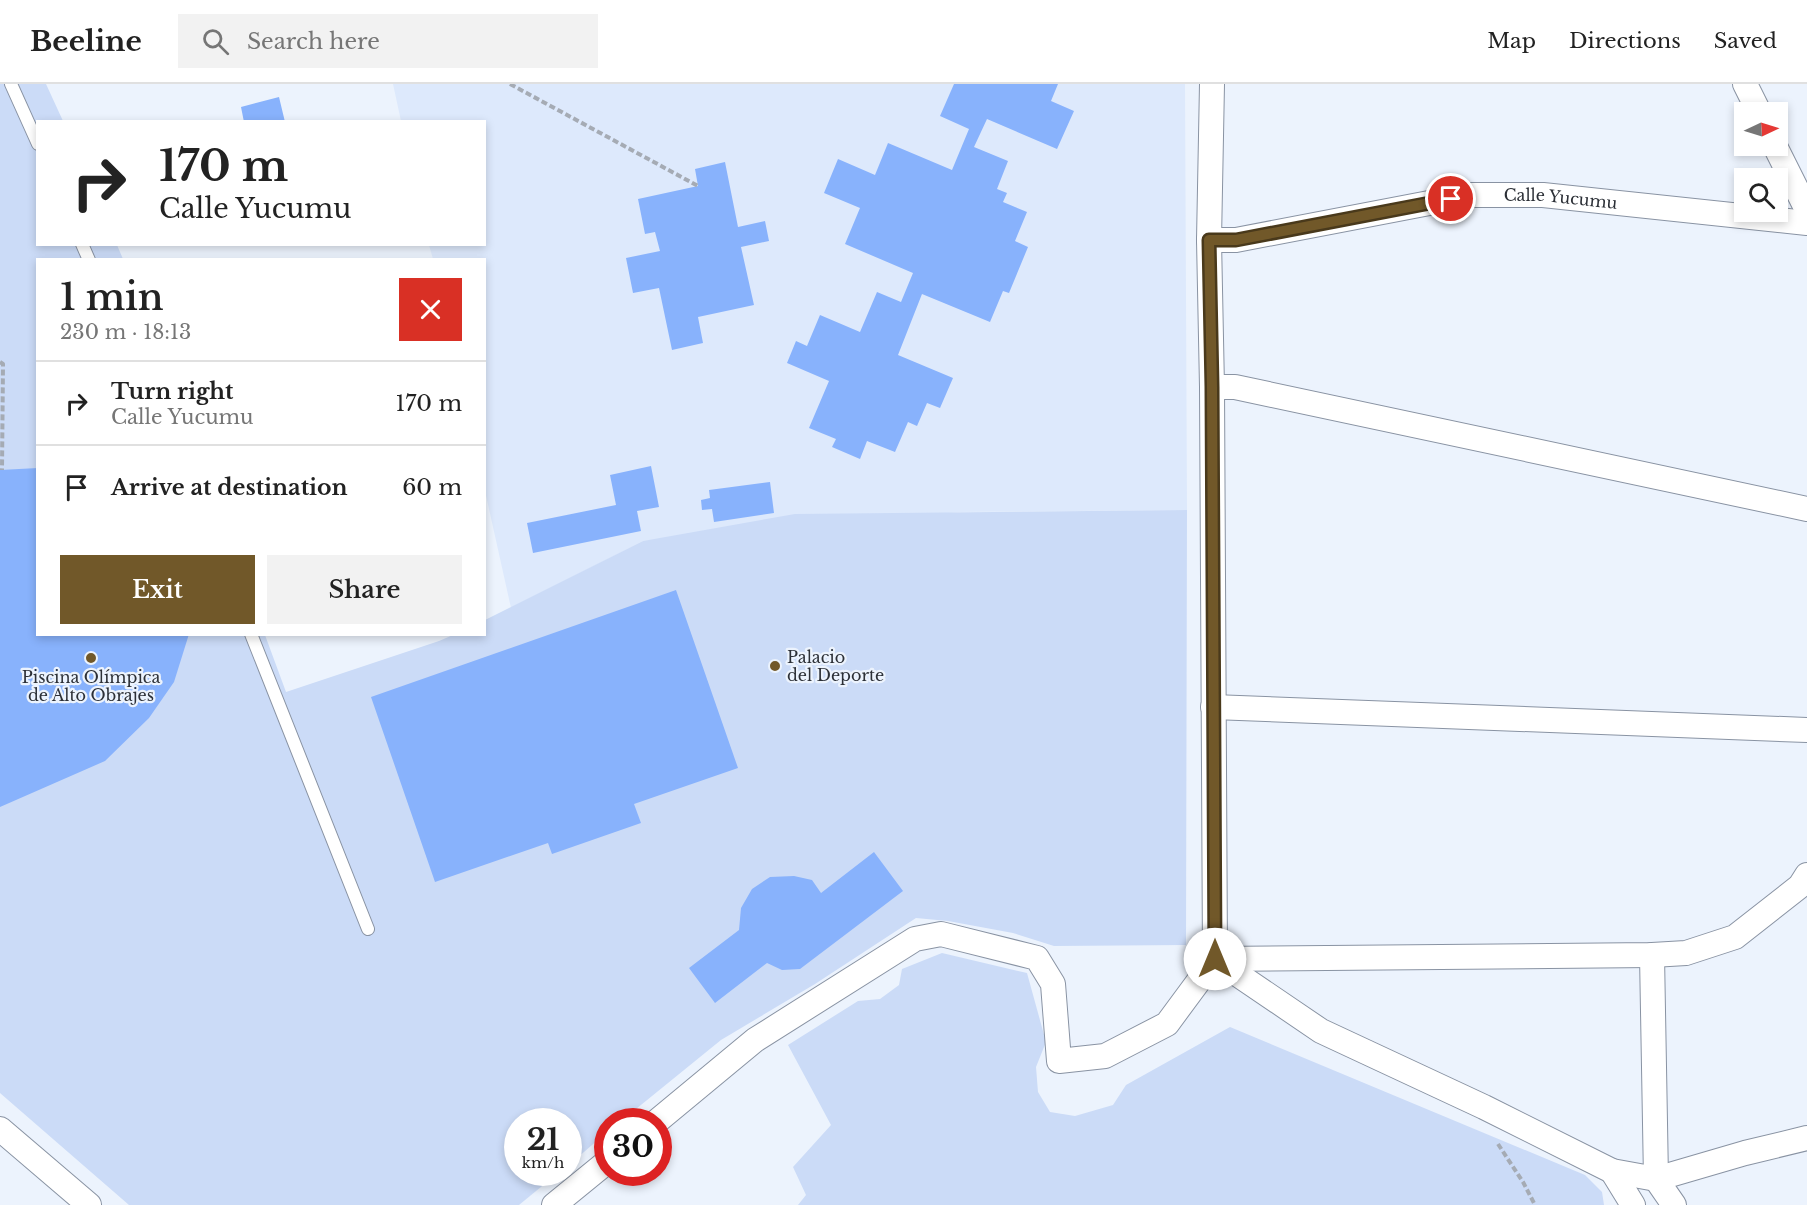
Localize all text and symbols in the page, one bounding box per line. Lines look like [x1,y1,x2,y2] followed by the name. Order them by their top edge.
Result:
[178,14,598,68] search box
[30,24,142,59] text: Beeline
[199,25,232,58] icon: search
[247,28,380,55] text: Search here
[1487,28,1536,54] text: Map
[1569,28,1681,54] text: Directions
[1714,28,1777,54] text: Saved
[1734,102,1788,156] north arrow
[1734,102,1788,222] map controls
[159,140,288,192] text: 170 m
[60,144,138,222] icon: right
[1734,168,1788,222] button: search
[1425,173,1476,224] pin
[1434,182,1467,215] icon: arrive
[1504,185,1619,213] street label: Calle Yucumu
[159,192,351,225] text: Calle Yucumu
[60,275,164,320] text: 1 min
[399,278,462,341] button: close
[60,320,191,344] text: 230 m · 18:13
[111,378,233,405] text: Turn right
[60,387,93,420] icon: right
[396,390,462,417] text: 170 m
[111,405,253,429] text: Calle Yucumu
[60,471,93,504] icon: arrive
[111,474,348,501] text: Arrive at destination
[402,474,462,501] text: 60 m
[60,555,255,624] button: Exit
[267,555,462,624] button: Share
[787,647,884,685] place label: Palacio del Deporte
[84,651,98,665] marker: Piscina Olímpica de Alto Obrajes
[768,659,782,673] marker: Palacio del Deporte
[22,667,160,705] place label: Piscina Olímpica de Alto Obrajes
[1183,927,1247,991] position arrow
[594,1108,672,1186] speed limit sign: 30
[527,1121,559,1158] text: 21
[522,1153,564,1172] text: km/h

